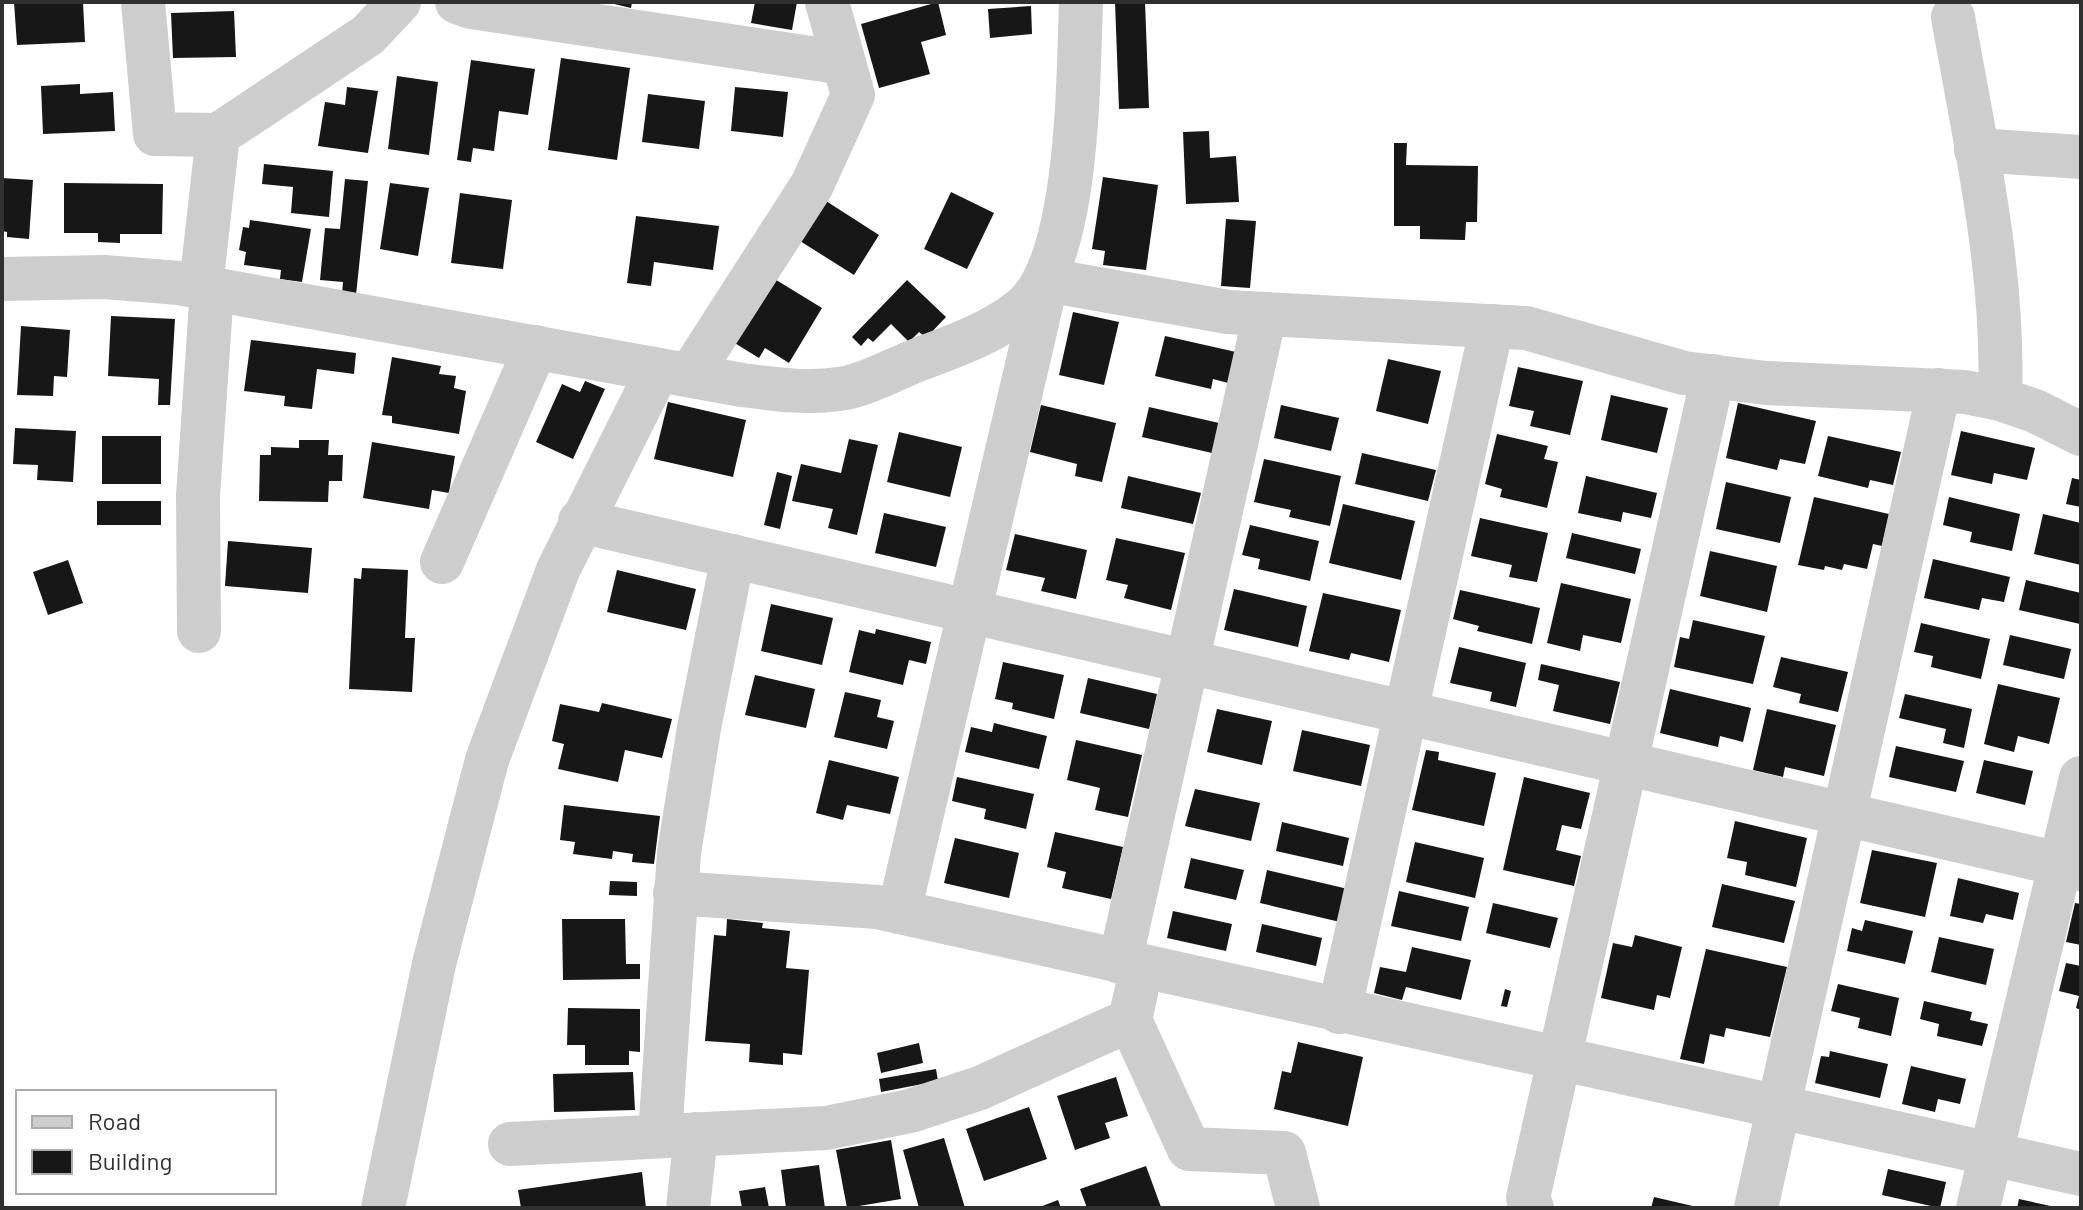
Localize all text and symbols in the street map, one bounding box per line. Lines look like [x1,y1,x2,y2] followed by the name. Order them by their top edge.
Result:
[16,1090,276,1194] legend
[88,1106,141,1135] text: Road
[88,1146,172,1175] text: Building

